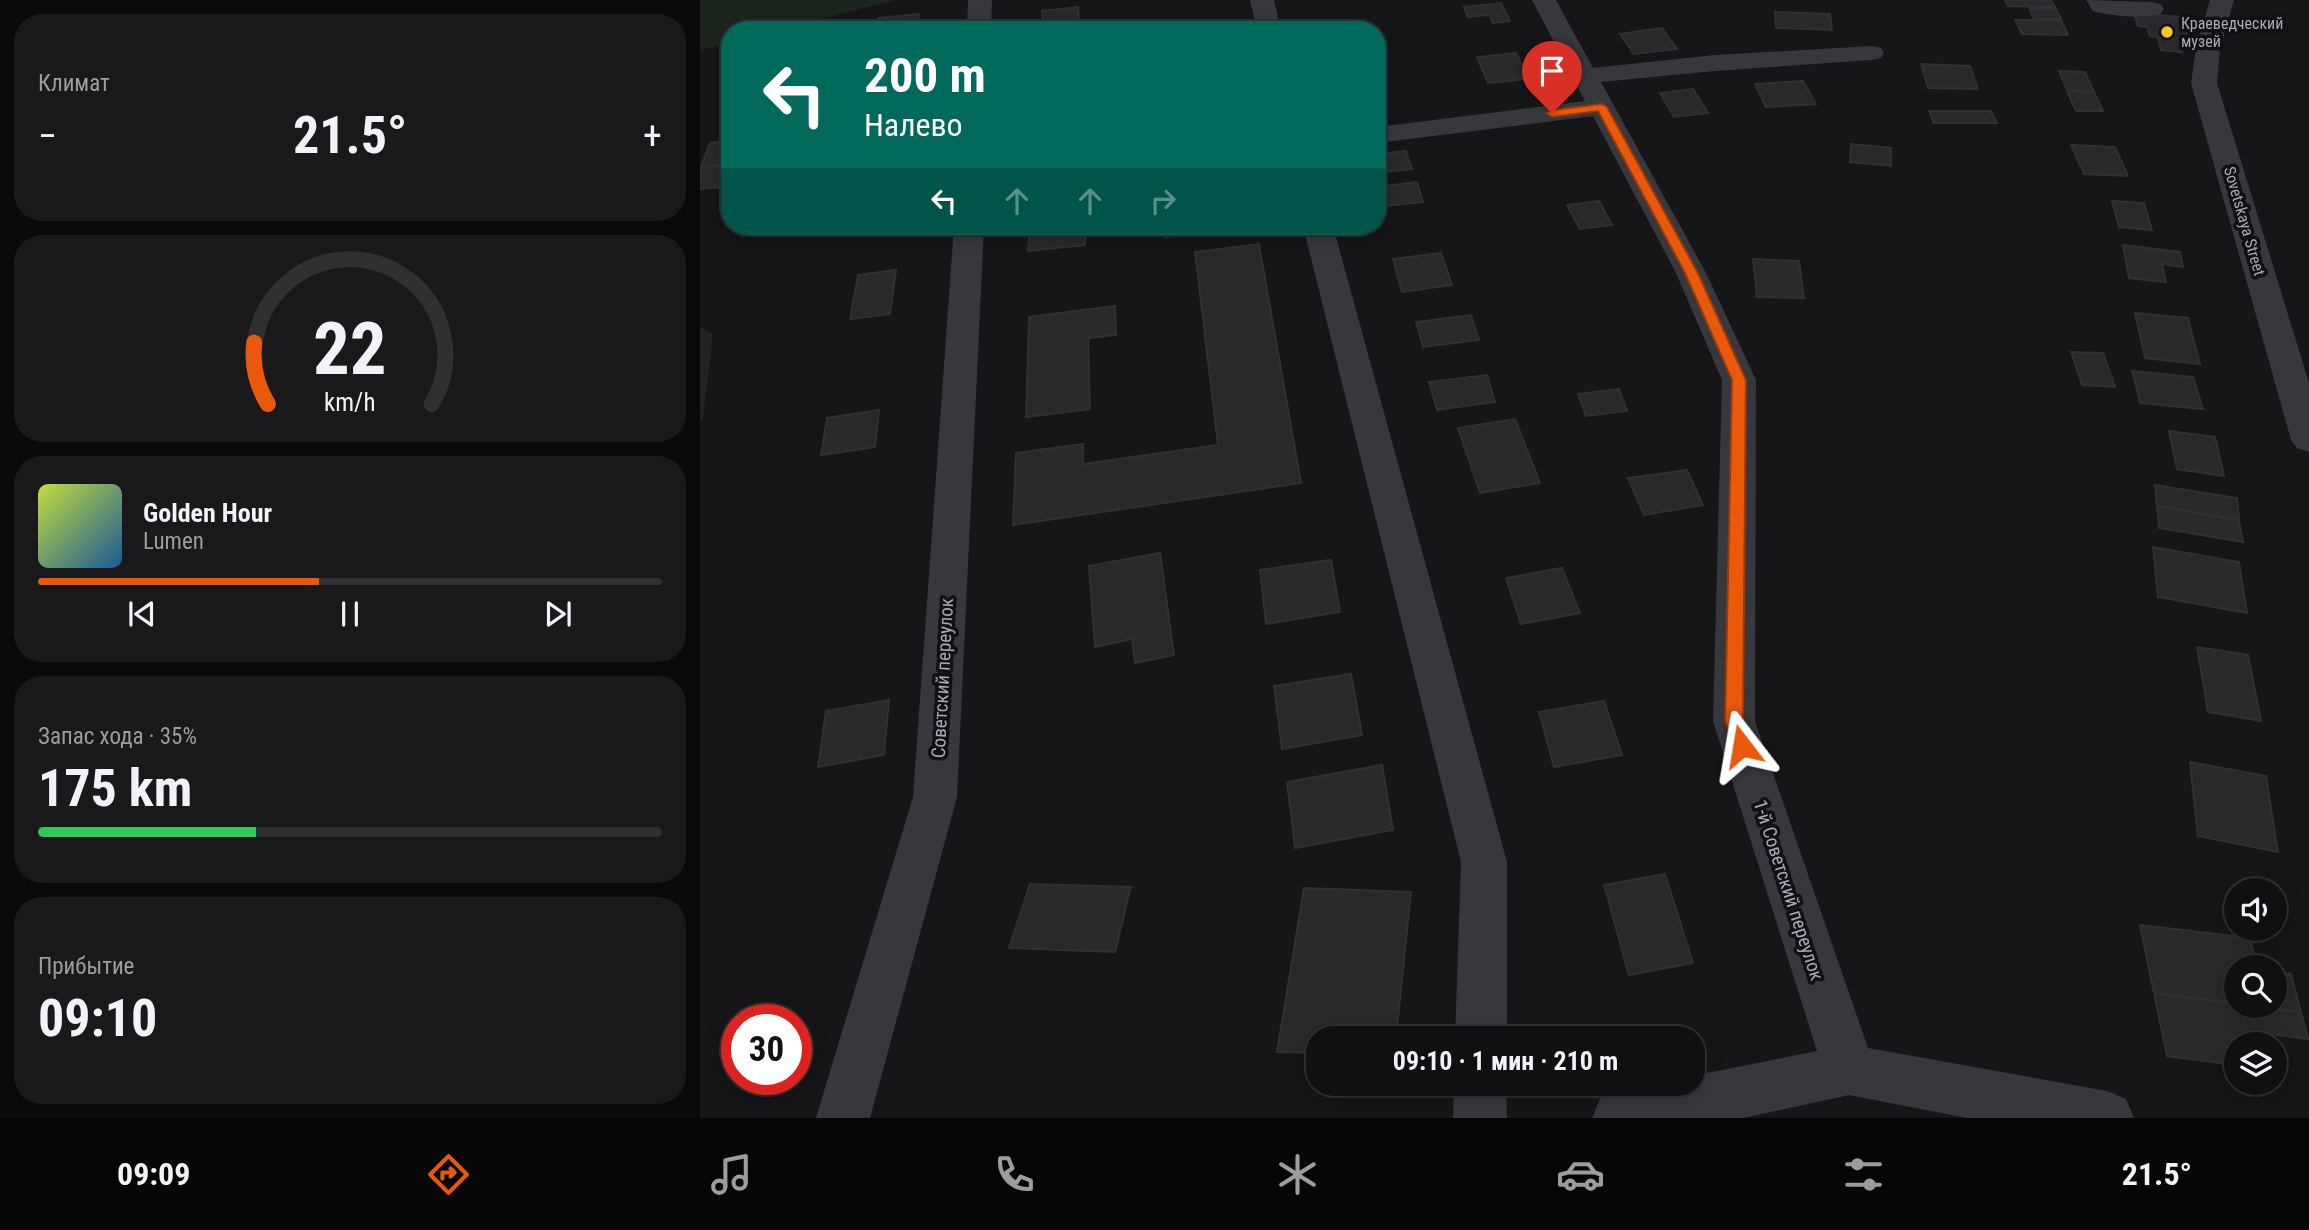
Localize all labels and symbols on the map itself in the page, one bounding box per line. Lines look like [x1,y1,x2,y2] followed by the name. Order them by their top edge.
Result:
[2181,14,2283,51] place label: Краеведческий музей
[2159,24,2175,40] marker: Краеведческий музей
[1522,41,1582,113] pin
[2220,164,2269,278] street label: Sovetskaya Street
[927,597,958,759] street label: Советский переулок
[1705,709,1779,783] position arrow
[1748,797,1829,983] street label: 1-й Советский переулок
[721,1004,812,1095] speed limit sign: 30

